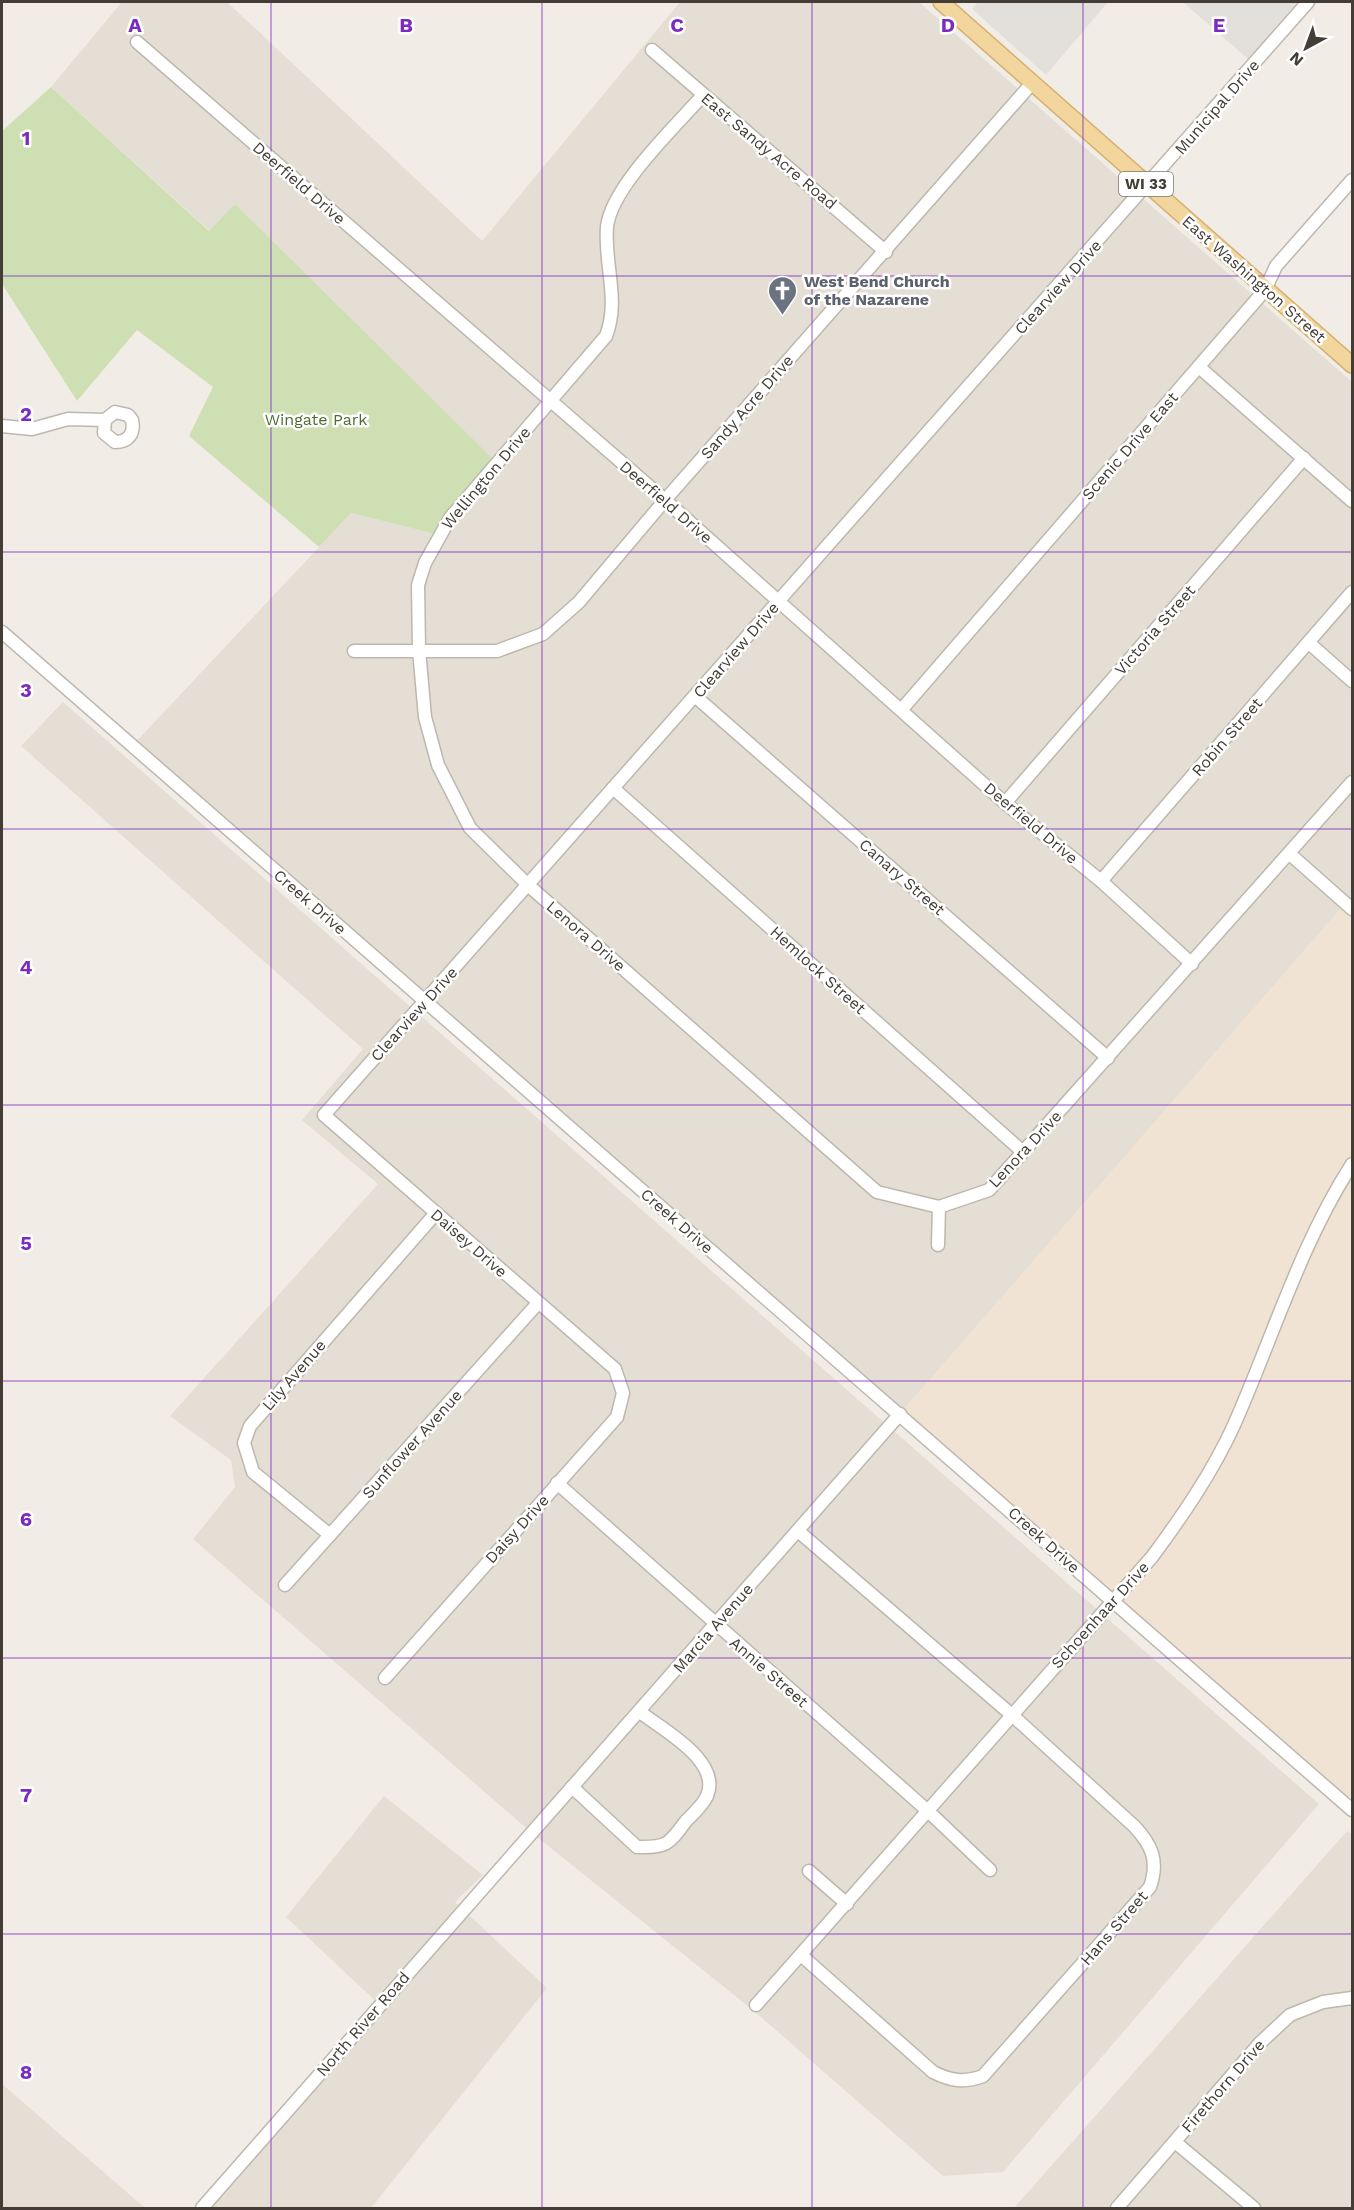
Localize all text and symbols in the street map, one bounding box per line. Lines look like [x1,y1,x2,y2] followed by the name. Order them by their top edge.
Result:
[128,13,142,37] text: A
[399,13,413,37] text: B
[670,13,684,37] text: C
[941,13,955,37] text: D
[1213,13,1225,37] text: E
[1276,18,1336,78] north arrow
[1286,48,1307,70] text: N
[1171,56,1263,158] street label: Municipal Drive
[697,89,841,213] street label: East Sandy Acre Road
[22,126,30,150] text: 1
[249,138,349,228] street label: Deerfield Drive
[1119,172,1173,196] road number: WI 33
[1178,211,1330,347] street label: East Washington Street
[1011,236,1105,338] street label: Clearview Drive
[804,272,950,309] place label: West Bend Church of the Nazarene
[767,274,799,316] church icon: West Bend Church of the Nazarene
[697,351,797,463] street label: Sandy Acre Drive
[1078,388,1182,504] street label: Scenic Drive East
[20,402,32,426] text: 2
[265,410,367,429] park label: Wingate Park
[438,423,534,533] street label: Wellington Drive
[616,457,716,547] street label: Deerfield Drive
[1111,581,1199,679] street label: Victoria Street
[689,598,783,702] street label: Clearview Drive
[20,678,32,702] text: 3
[1188,694,1266,780] street label: Robin Street
[980,778,1082,868] street label: Deerfield Drive
[855,835,949,919] street label: Canary Street
[270,865,350,939] street label: Creek Drive
[543,897,629,975] street label: Lenora Drive
[766,922,870,1018] street label: Hemlock Street
[20,955,33,979] text: 4
[367,963,461,1065] street label: Clearview Drive
[985,1107,1065,1191] street label: Lenora Drive
[637,1184,717,1258] street label: Creek Drive
[427,1205,511,1281] street label: Daisey Drive
[20,1231,32,1255] text: 5
[258,1336,330,1414] street label: Lily Avenue
[358,1386,466,1502] street label: Sunflower Avenue
[481,1491,553,1567] street label: Daisy Drive
[1004,1503,1084,1577] street label: Creek Drive
[20,1507,32,1531] text: 6
[1047,1558,1153,1672] street label: Schoenhaar Drive
[669,1579,757,1677] street label: Marcia Avenue
[726,1633,812,1711] street label: Annie Street
[20,1783,32,1807] text: 7
[1076,1887,1152,1969] street label: Hans Street
[312,1968,414,2080] street label: North River Road
[1177,2036,1269,2136] street label: Firethorn Drive
[20,2060,32,2084] text: 8

